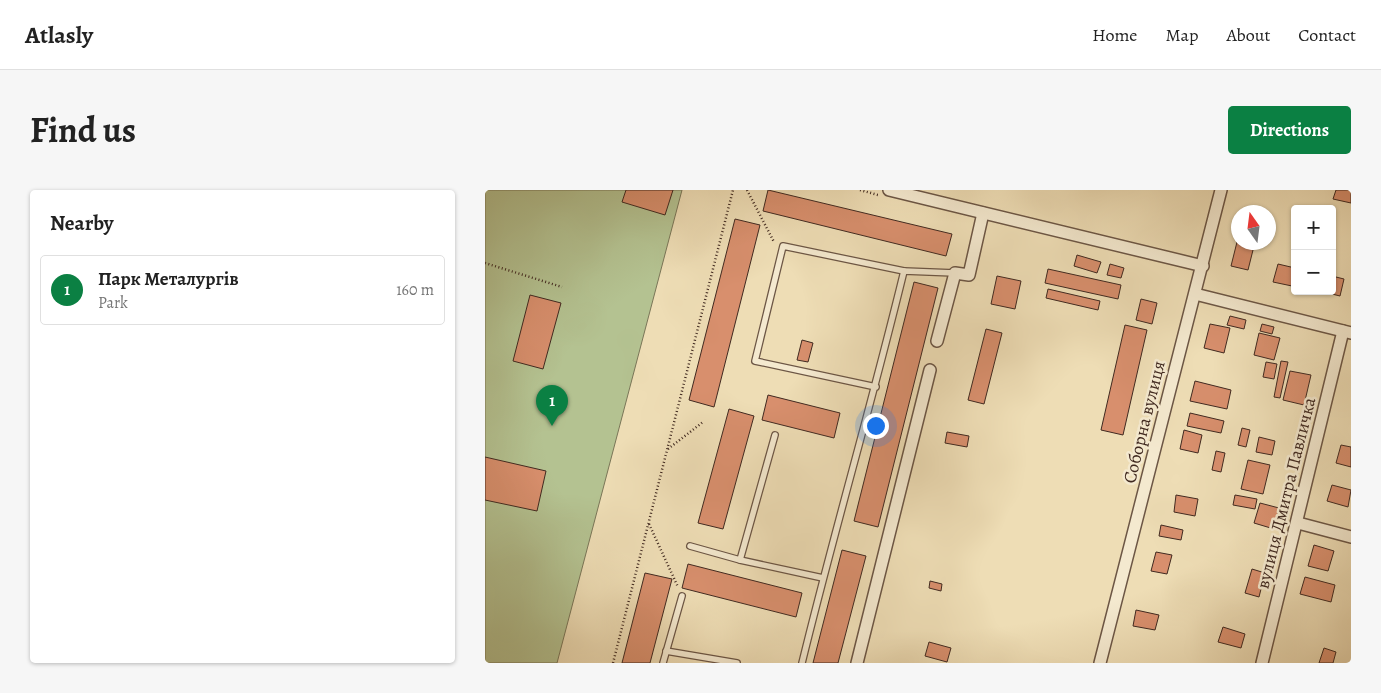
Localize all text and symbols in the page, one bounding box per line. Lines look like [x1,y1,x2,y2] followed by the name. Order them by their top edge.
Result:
[25,19,93,51] text: Atlasly
[1092,23,1137,47] text: Home
[1165,23,1198,47] text: Map
[1226,23,1270,47] text: About
[1298,23,1356,47] text: Contact
[30,106,136,154] text: Find us
[1228,106,1351,154] button: Directions
[1231,205,1276,250] north arrow
[1291,205,1336,295] map controls
[1291,205,1336,250] button: +
[50,209,113,237] text: Nearby
[1291,250,1336,295] button: −
[98,266,239,292] text: Парк Металургів
[64,279,70,301] text: 1
[396,279,434,301] text: 160 m
[98,292,128,314] text: Park
[1117,358,1171,486] street label: Соборна вулиця
[536,385,568,426] pin: 1
[1251,394,1322,591] street label: вулиця Дмитра Павличка
[863,413,889,439] your location

